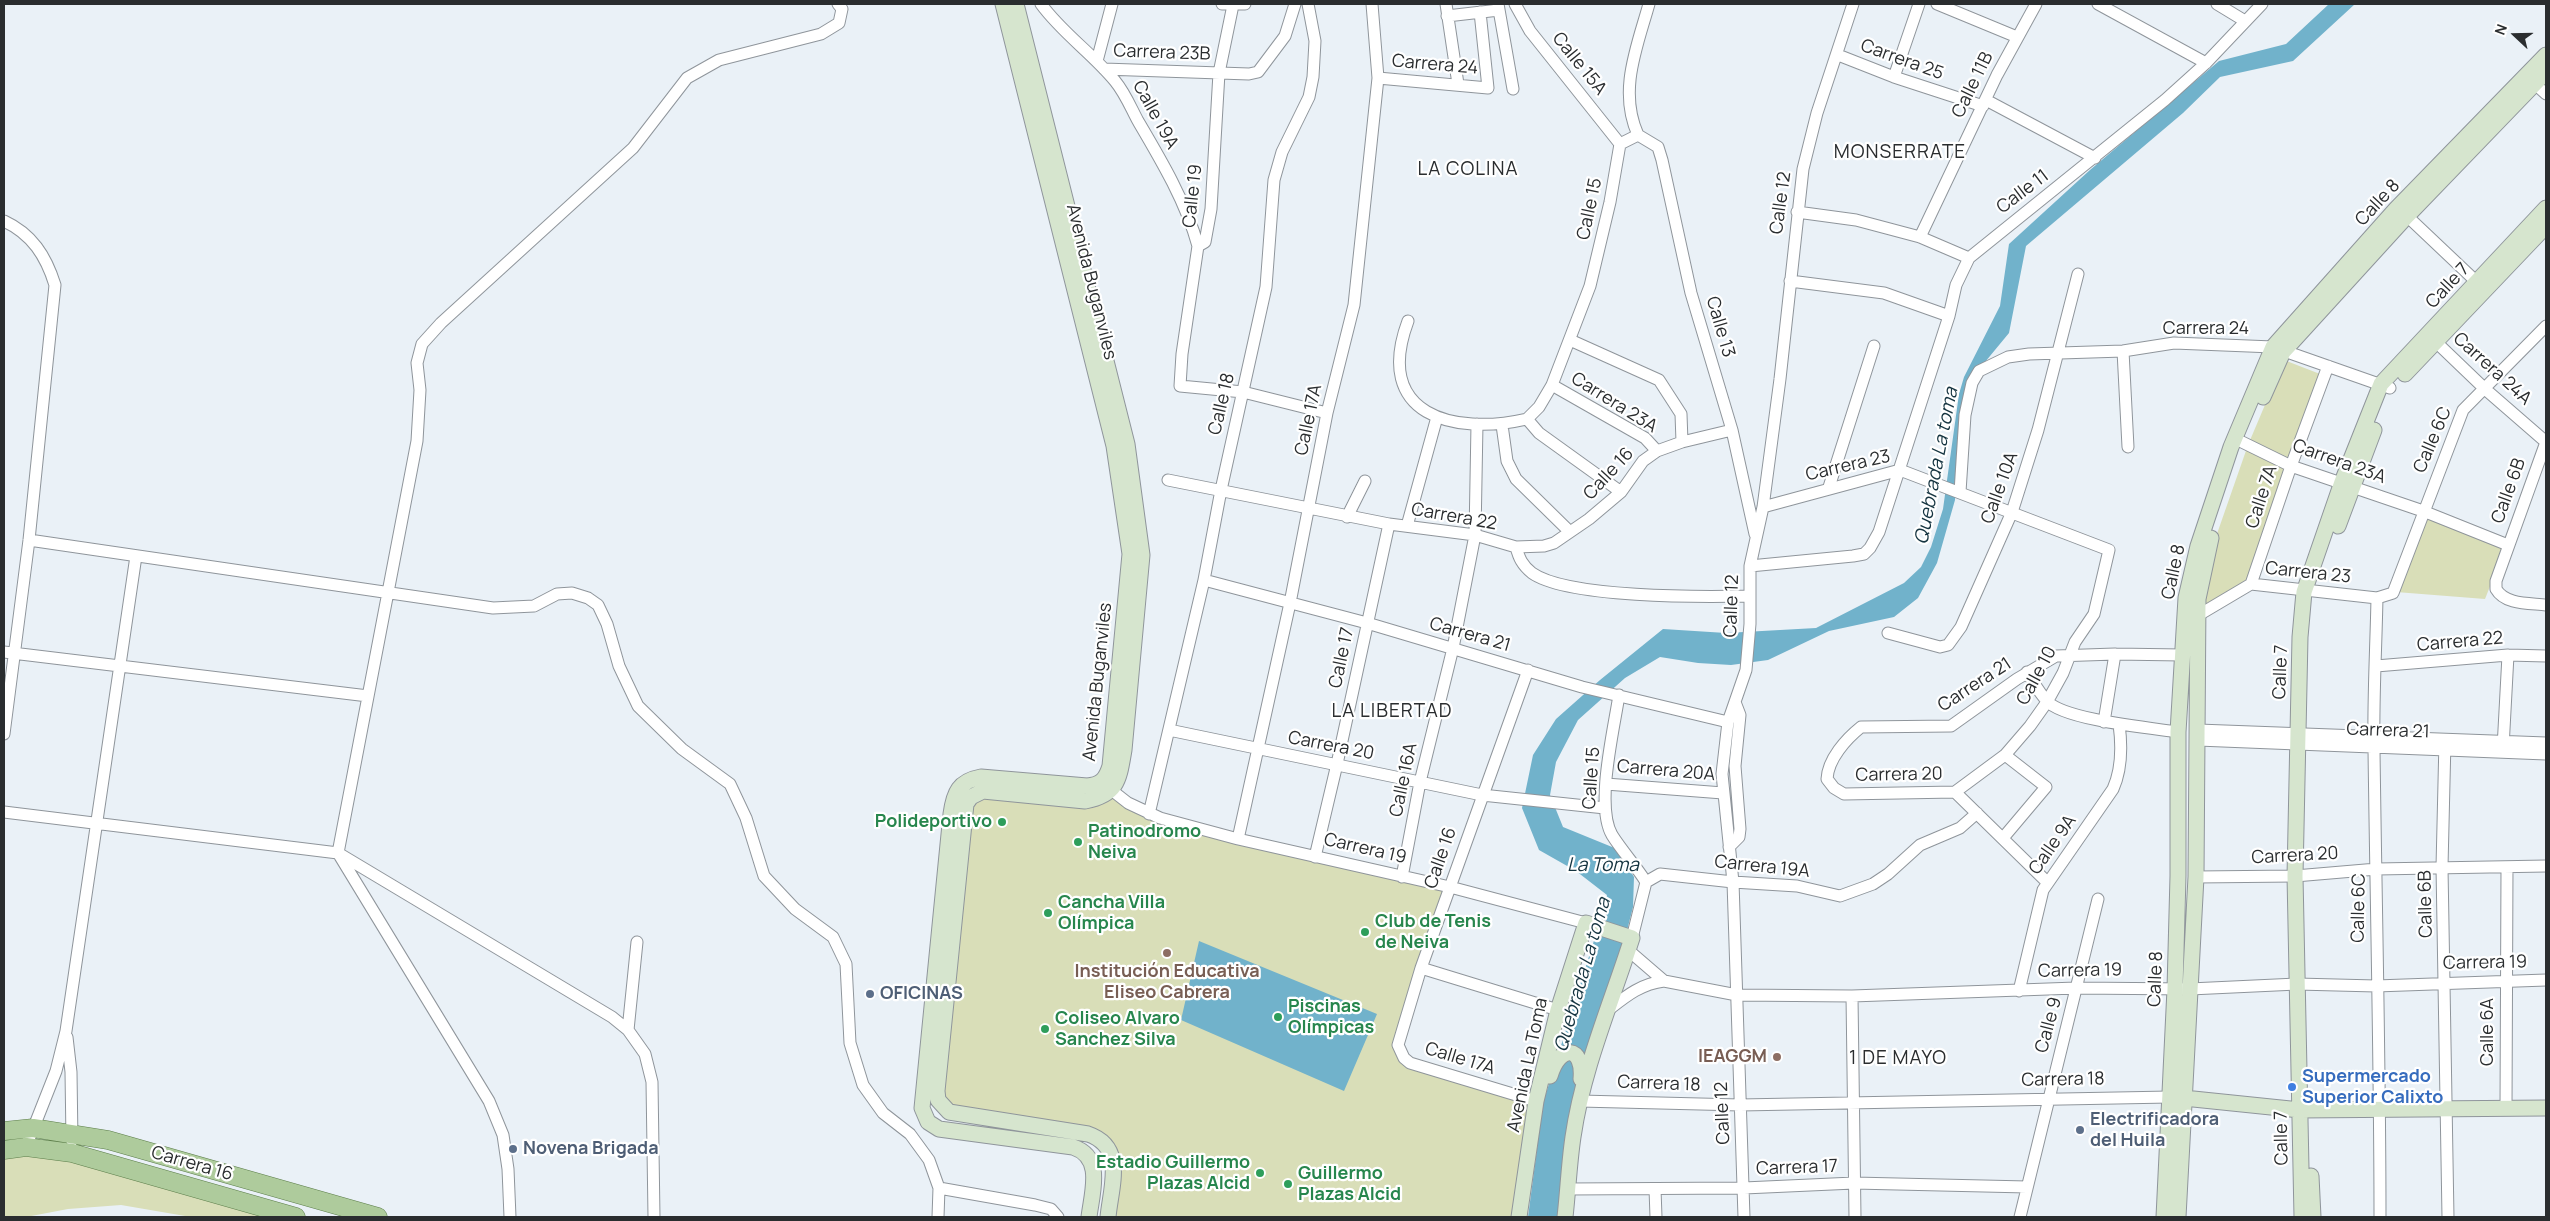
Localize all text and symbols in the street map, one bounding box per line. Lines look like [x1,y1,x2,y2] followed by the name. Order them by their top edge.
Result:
[2490,10,2540,60] north arrow
[2490,21,2511,38] text: N
[1547,28,1611,100] street label: Calle 15A
[1858,35,1946,85] street label: Carrera 25
[1113,41,1211,65] street label: Carrera 23B
[1948,49,1998,121] street label: Calle 11B
[1391,50,1479,80] street label: Carrera 24
[1127,77,1183,153] street label: Calle 19A
[1833,142,1967,164] district label: MONSERRATE
[1416,159,1520,181] district label: LA COLINA
[1179,163,1207,229] street label: Calle 19
[1993,165,2053,219] street label: Calle 11
[1766,170,1796,236] street label: Calle 12
[2351,175,2405,231] street label: Calle 8
[1573,176,1607,242] street label: Calle 15
[1061,202,1121,362] street label: Avenida Buganviles
[2422,259,2474,313] street label: Calle 7
[1701,294,1739,360] street label: Calle 13
[2163,318,2249,340] street label: Carrera 24
[2448,328,2536,410] street label: Carrera 24A
[1567,368,1661,438] street label: Carrera 23A
[1204,371,1240,437] street label: Calle 18
[1291,382,1327,458] street label: Calle 17A
[1911,386,1963,546] water label: Quebrada La toma
[2409,404,2457,476] street label: Calle 6C
[2289,435,2389,489] street label: Carrera 23A
[1579,443,1639,505] street label: Calle 16
[1804,446,1892,486] street label: Carrera 23
[1977,449,2023,527] street label: Calle 10A
[2487,456,2531,526] street label: Calle 6B
[2242,463,2282,531] street label: Calle 7A
[1410,499,1498,535] street label: Carrera 22
[2158,542,2190,602] street label: Calle 8
[2264,558,2352,588] street label: Carrera 23
[1720,574,1744,638] street label: Calle 12
[1079,602,1117,762] street label: Avenida Buganviles
[1427,613,1513,657] street label: Carrera 21
[1325,626,1359,690] street label: Calle 17
[2416,627,2504,657] street label: Carrera 22
[2013,643,2061,709] street label: Calle 10
[2269,644,2293,700] street label: Calle 7
[1934,653,2016,717] street label: Carrera 21
[1330,701,1454,723] district label: LA LIBERTAD
[2346,719,2430,743] street label: Carrera 21
[1286,727,1376,765] street label: Carrera 20
[1386,741,1422,819] street label: Calle 16A
[1579,746,1605,810] street label: Calle 15
[1616,756,1716,786] street label: Carrera 20A
[1855,763,1943,787] street label: Carrera 20
[875,811,992,833] place label: Polideportivo
[2025,811,2081,879] street label: Calle 9A
[996,816,1008,828] marker: Polideportivo
[1088,821,1201,864] place label: Patinodromo Neiva
[1420,824,1462,892] street label: Calle 16
[1322,829,1408,869] street label: Carrera 19
[1072,836,1084,848] marker: Patinodromo Neiva
[2251,843,2339,869] street label: Carrera 20
[1713,851,1811,883] street label: Carrera 19A
[1567,855,1639,877] water label: La Toma
[2415,870,2437,938] street label: Calle 6B
[2348,873,2370,943] street label: Calle 6C
[1058,892,1165,934] place label: Cancha Villa Olímpica
[1550,895,1616,1055] water label: Quebrada La toma
[1042,907,1054,919] marker: Cancha Villa Olímpica
[1375,911,1491,954] place label: Club de Tenis de Neiva
[1359,926,1371,938] marker: Club de Tenis de Neiva
[1161,947,1173,959] marker: Institución Educativa Eliseo Cabrera
[2144,951,2168,1007] street label: Calle 8
[2443,951,2527,975] street label: Carrera 19
[2038,959,2122,983] street label: Carrera 19
[1074,961,1260,1004] place label: Institución Educativa Eliseo Cabrera
[880,983,963,1005] place label: OFICINAS
[864,988,876,1000] marker: OFICINAS
[2031,995,2067,1055] street label: Calle 9
[1288,996,1374,1038] place label: Piscinas Olímpicas
[1503,996,1553,1134] street label: Avenida La Toma
[2477,998,2499,1066] street label: Calle 6A
[1055,1008,1180,1050] place label: Coliseo Alvaro Sanchez Silva
[1272,1011,1284,1023] marker: Piscinas Olímpicas
[1039,1023,1051,1035] marker: Coliseo Alvaro Sanchez Silva
[1422,1038,1498,1080] street label: Calle 17A
[1698,1046,1767,1068] place label: IEAGGM
[1848,1048,1948,1070] district label: 1 DE MAYO
[1771,1051,1783,1063] marker: IEAGGM
[2302,1066,2443,1108] place label: Supermercado Superior Calixto
[2021,1068,2105,1092] street label: Carrera 18
[1617,1072,1701,1096] street label: Carrera 18
[1711,1081,1735,1145] street label: Calle 12
[2286,1081,2298,1093] marker: Supermercado Superior Calixto
[2090,1109,2219,1152] place label: Electrificadora del Huila
[2271,1111,2293,1165] street label: Calle 7
[2074,1124,2086,1136] marker: Electrificadora del Huila
[523,1138,659,1160] place label: Novena Brigada
[149,1142,235,1186] street label: Carrera 16
[507,1143,519,1155] marker: Novena Brigada
[1096,1152,1250,1194] place label: Estadio Guillermo Plazas Alcid
[1756,1156,1838,1180] street label: Carrera 17
[1298,1163,1401,1206] place label: Guillermo Plazas Alcid
[1254,1167,1266,1179] marker: Estadio Guillermo Plazas Alcid
[1282,1178,1294,1190] marker: Guillermo Plazas Alcid

